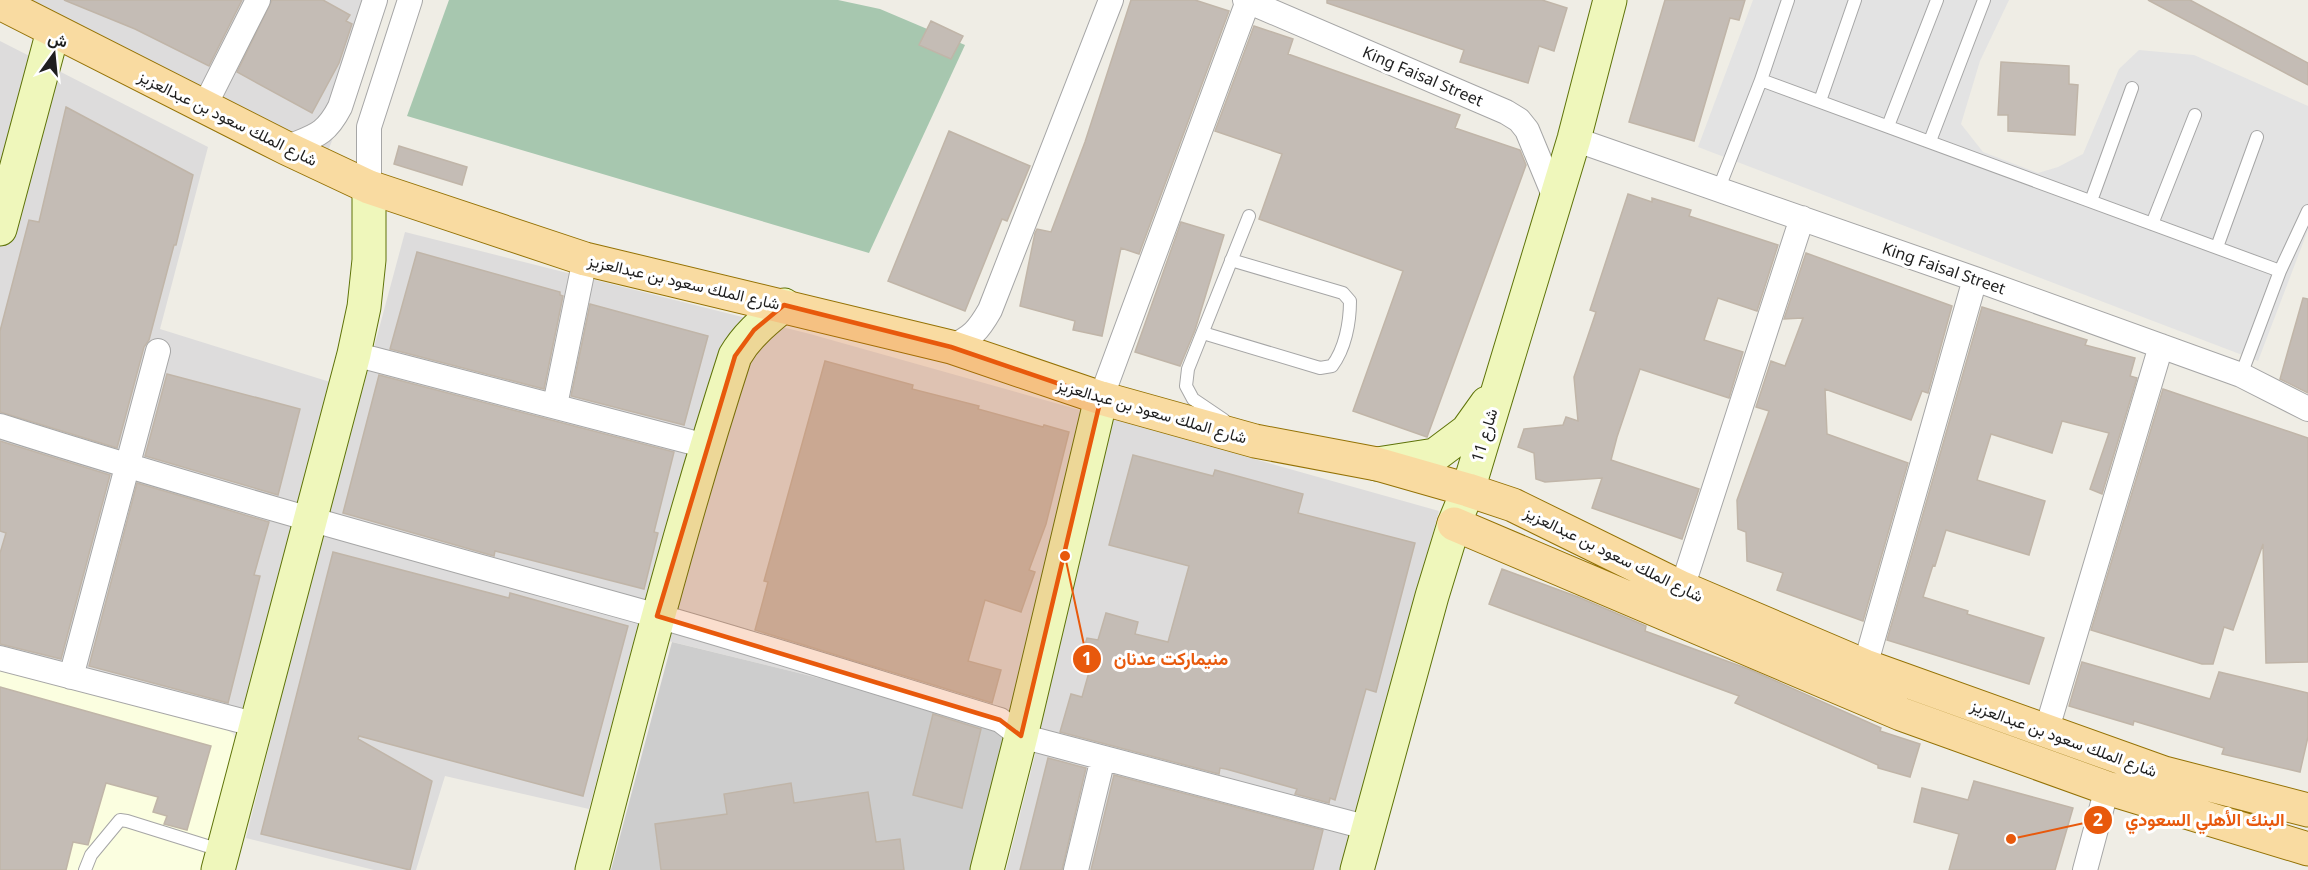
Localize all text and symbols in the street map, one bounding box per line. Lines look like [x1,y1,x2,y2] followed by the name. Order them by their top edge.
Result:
[24,24,84,84] north arrow
[46,26,70,53] text: ش
[1359,41,1487,111] street label: King Faisal Street
[134,65,321,172] street label: شارع الملك سعود بن عبدالعزيز
[1879,237,2009,299] street label: King Faisal Street
[585,249,782,316] street label: شارع الملك سعود بن عبدالعزيز
[1053,373,1249,450] street label: شارع الملك سعود بن عبدالعزيز
[1465,406,1503,465] street label: شارع 11
[1520,501,1707,608] street label: شارع الملك سعود بن عبدالعزيز
[1072,641,1240,677] callout: منيماركت عدنان
[1082,646,1092,670] text: 1
[1114,646,1228,670] text: منيماركت عدنان
[1967,694,2160,783] street label: شارع الملك سعود بن عبدالعزيز
[2083,802,2297,838] callout: البنك الأهلي السعودي
[2093,807,2103,831] text: 2
[2125,807,2285,835] text: البنك الأهلي السعودي

